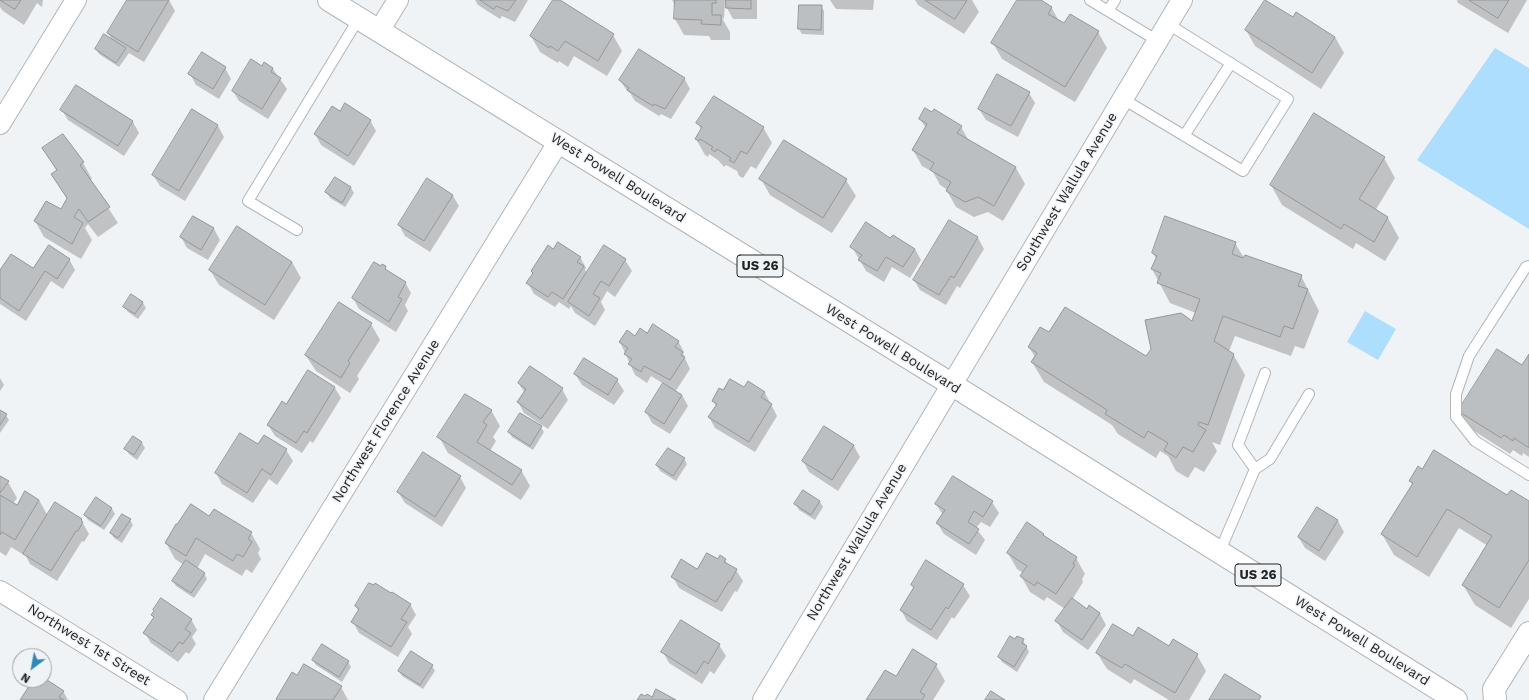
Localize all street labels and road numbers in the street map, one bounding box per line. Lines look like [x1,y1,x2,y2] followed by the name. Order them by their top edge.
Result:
[1013,109,1121,275] street label: Southwest Wallula Avenue
[547,129,689,227] street label: West Powell Boulevard
[737,255,783,277] road number: US 26
[822,300,964,398] street label: West Powell Boulevard
[329,336,443,506] street label: Northwest Florence Avenue
[803,460,911,624] street label: Northwest Wallula Avenue
[1235,564,1281,586] road number: US 26
[1291,592,1433,690] street label: West Powell Boulevard
[25,600,153,690] street label: Northwest 1st Street

